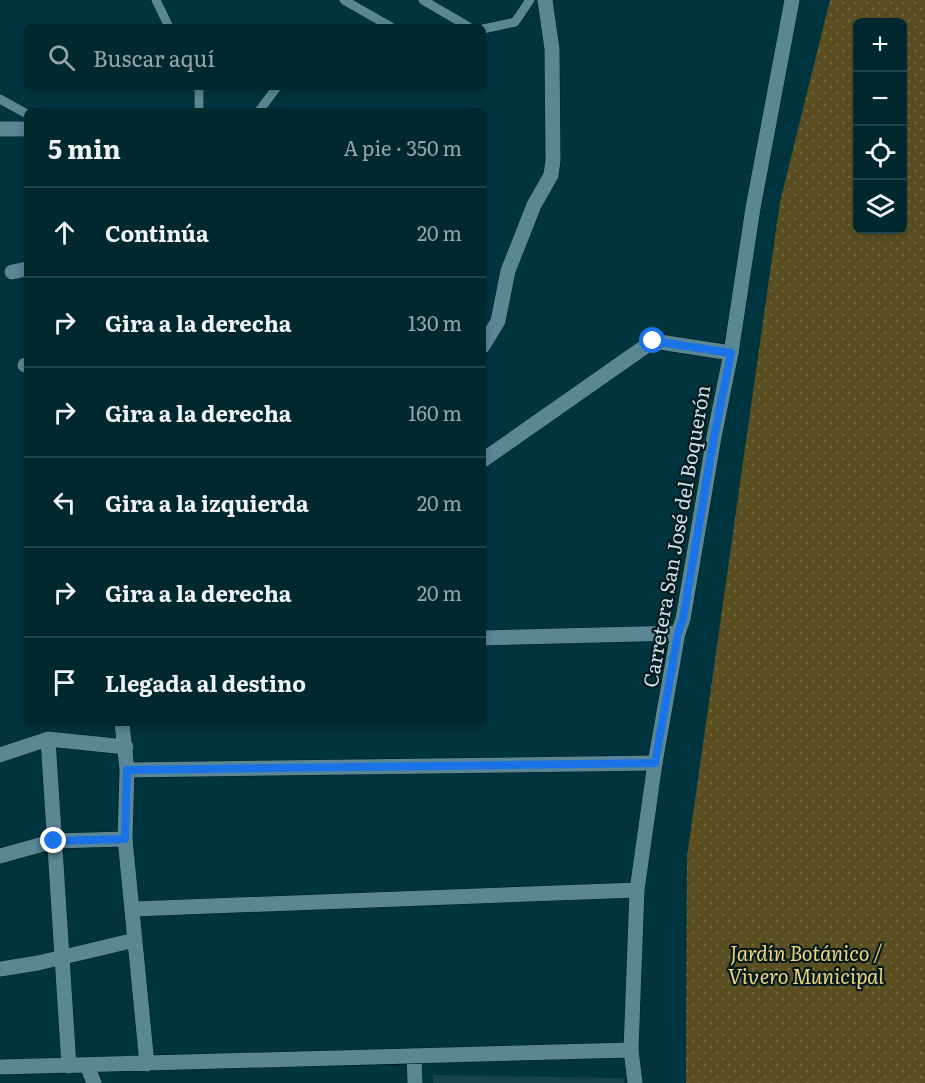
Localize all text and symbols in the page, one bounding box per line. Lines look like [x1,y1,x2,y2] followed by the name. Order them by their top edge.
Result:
[853,18,907,234] map controls
[853,18,907,72] button: +
[24,24,486,90] search box
[45,41,78,74] icon: search
[93,41,215,74] text: Buscar aquí
[853,72,907,126] button: −
[853,126,907,180] button: locate
[48,128,121,167] text: 5 min
[343,132,462,162] text: A pie · 350 m
[853,180,907,234] button: layers
[48,216,81,249] icon: ahead
[105,216,209,249] text: Continúa
[417,217,462,247] text: 20 m
[48,306,81,339] icon: right
[105,306,292,339] text: Gira a la derecha
[408,307,462,337] text: 130 m
[639,327,665,353] route start
[634,382,716,690] street label: Carretera San José del Boquerón
[48,396,81,429] icon: right
[105,396,292,429] text: Gira a la derecha
[408,397,462,427] text: 160 m
[48,486,81,519] icon: left
[105,486,309,519] text: Gira a la izquierda
[417,487,462,517] text: 20 m
[48,576,81,609] icon: right
[105,576,292,609] text: Gira a la derecha
[417,577,462,607] text: 20 m
[48,666,81,699] icon: arrive
[105,666,306,699] text: Llegada al destino
[40,827,66,853] route end
[728,937,884,990] park label: Jardín Botánico / Vivero Municipal

